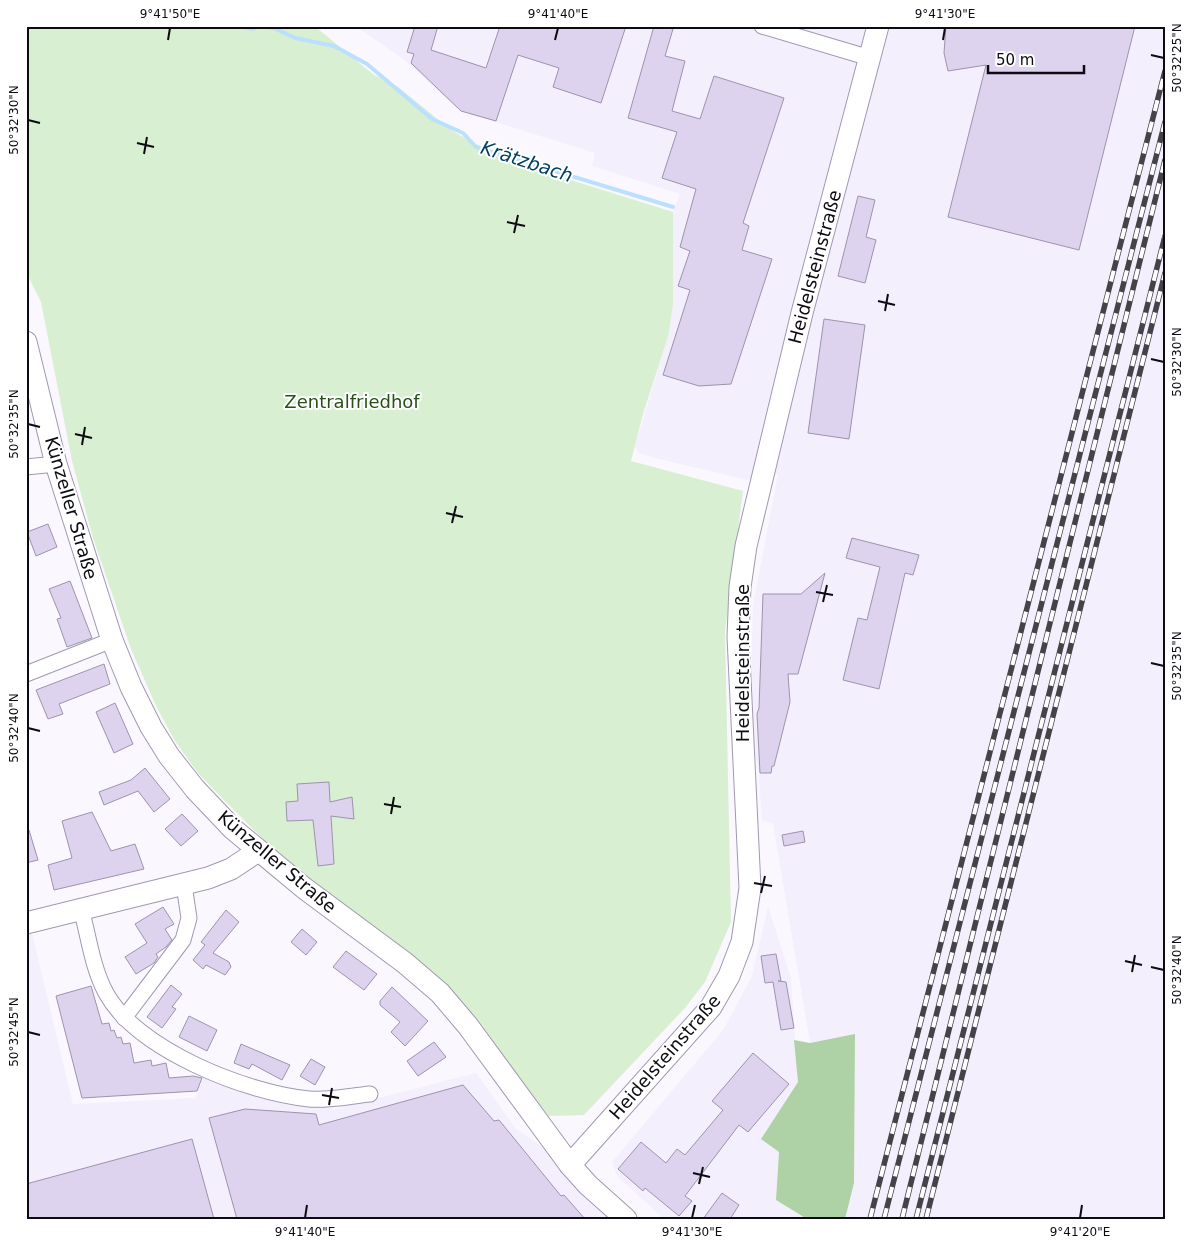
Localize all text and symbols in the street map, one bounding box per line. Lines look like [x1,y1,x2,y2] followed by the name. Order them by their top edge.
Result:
[140,7,200,21] text: 9°41'50"E
[528,7,588,21] text: 9°41'40"E
[915,7,975,21] text: 9°41'30"E
[1170,23,1184,93] text: 50°32'25"N
[988,42,1085,74] scale bar
[996,51,1034,69] text: 50 m
[7,85,21,155] text: 50°32'30"N
[478,136,576,186] water label: Krätzbach
[784,188,845,346] street label: Heidelsteinstraße
[1170,327,1184,397] text: 50°32'30"N
[7,389,21,459] text: 50°32'35"N
[284,391,420,412] park label: Zentralfriedhof
[41,434,102,582] street label: Künzeller Straße
[732,584,753,742] street label: Heidelsteinstraße
[1170,631,1184,701] text: 50°32'35"N
[7,693,21,763] text: 50°32'40"N
[214,806,341,917] street label: Künzeller Straße
[1170,935,1184,1005] text: 50°32'40"N
[605,990,724,1123] street label: Heidelsteinstraße
[7,997,21,1067] text: 50°32'45"N
[275,1225,335,1239] text: 9°41'40"E
[662,1225,722,1239] text: 9°41'30"E
[1050,1225,1110,1239] text: 9°41'20"E

